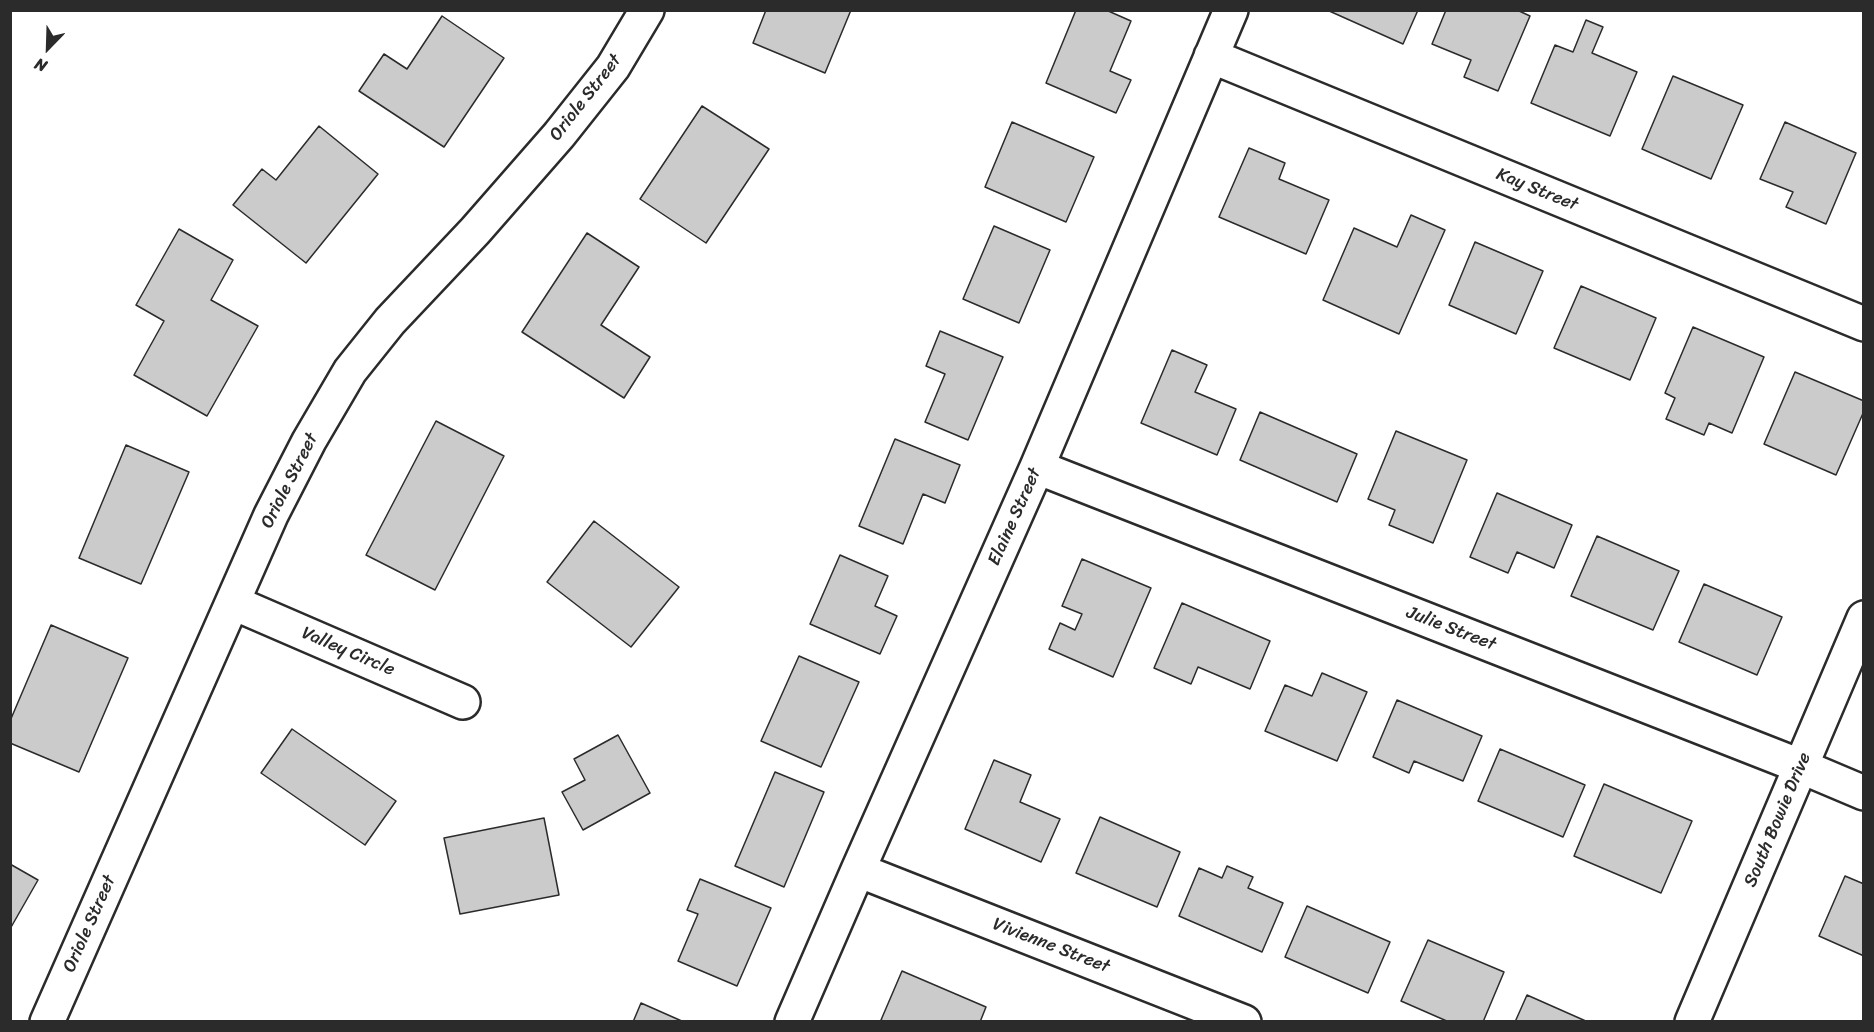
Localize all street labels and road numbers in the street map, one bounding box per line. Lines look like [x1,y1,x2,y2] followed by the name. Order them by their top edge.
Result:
[545,50,627,146] street label: Oriole Street
[1493,164,1581,216] street label: Kay Street
[257,430,323,532] street label: Oriole Street
[984,465,1046,569] street label: Elaine Street
[1403,602,1499,656] street label: Julie Street
[298,623,398,681] street label: Valley Circle
[1740,749,1816,891] street label: South Bowie Drive
[59,872,121,976] street label: Oriole Street
[990,914,1112,978] street label: Vivienne Street

